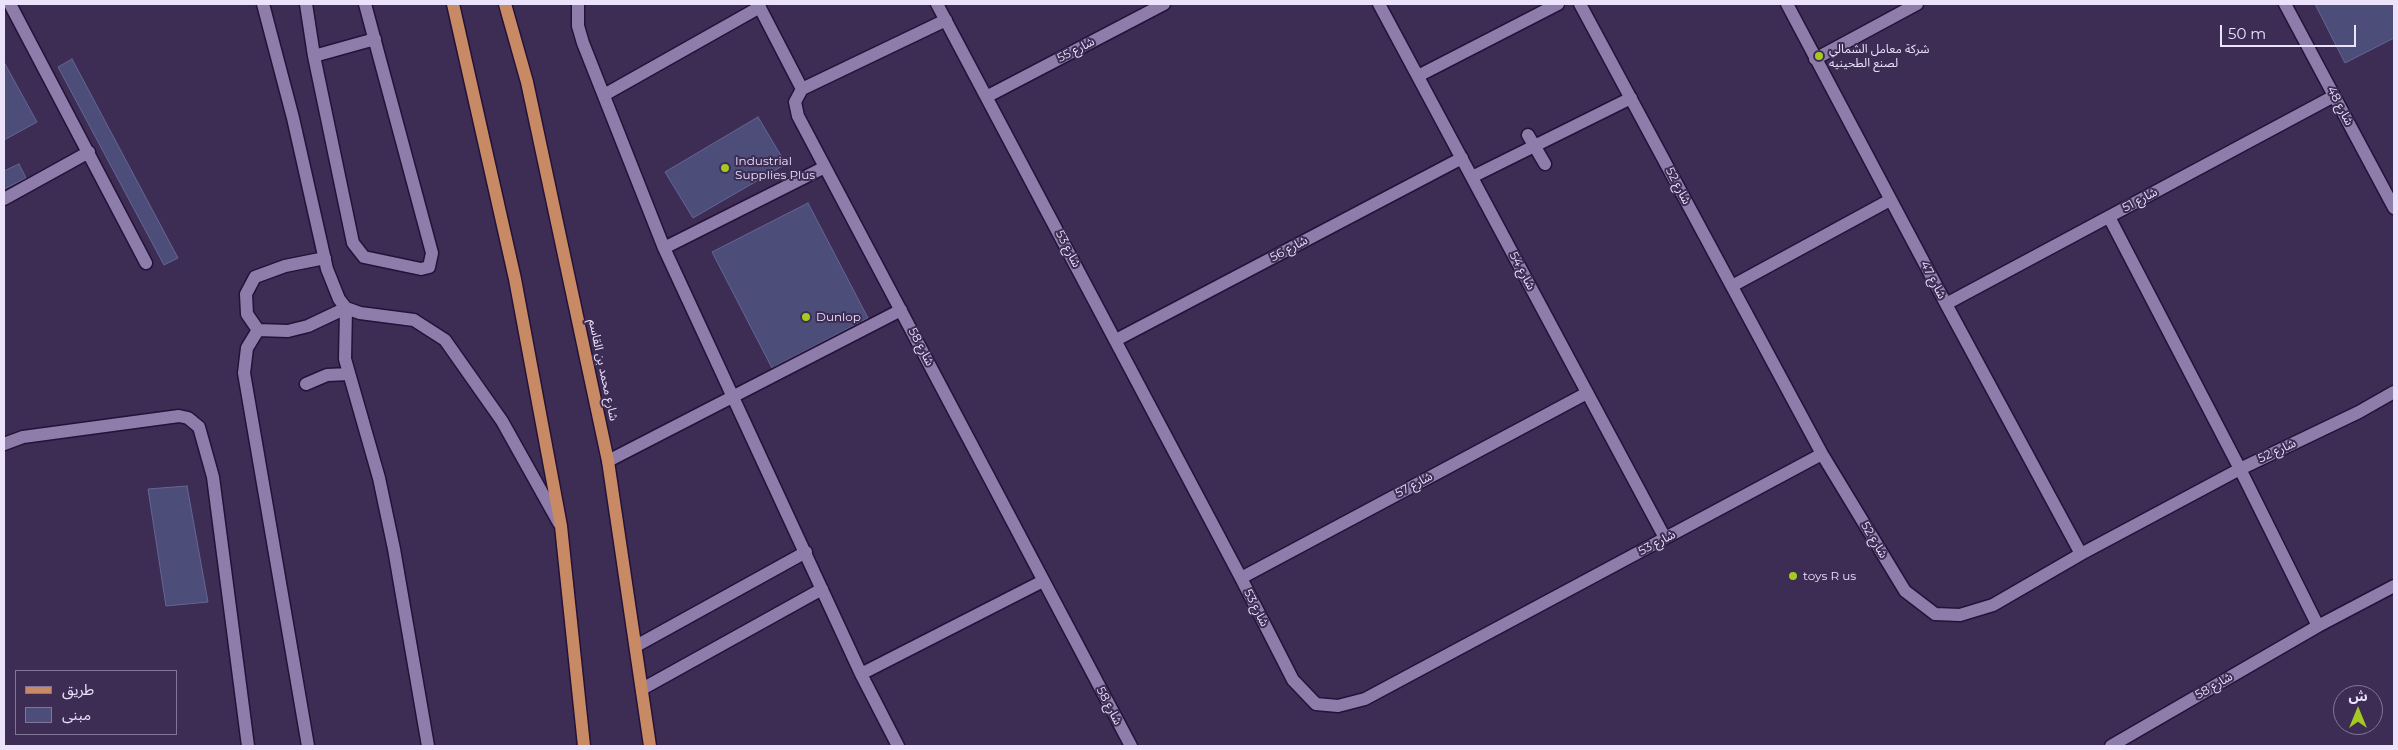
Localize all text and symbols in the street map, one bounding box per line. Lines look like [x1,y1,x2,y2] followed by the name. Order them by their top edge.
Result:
[2223,15,2359,47] scale bar
[2228,24,2266,43] text: 50 m
[1055,34,1097,66] street label: شارع 55
[1829,42,1929,70] place label: شركة معامل الشمالي لصنع الطحينيه
[1813,50,1825,62] marker: شركة معامل الشمالي لصنع الطحينيه
[2324,84,2356,128] street label: شارع 48
[735,154,815,182] place label: Industrial Supplies Plus
[719,162,731,174] marker: Industrial Supplies Plus
[1662,165,1694,207] street label: شارع 52
[2120,185,2160,215] street label: شارع 51
[1052,228,1084,270] street label: شارع 53
[1268,233,1310,265] street label: شارع 56
[1506,249,1538,293] street label: شارع 54
[1917,259,1949,301] street label: شارع 47
[816,310,861,324] place label: Dunlop
[800,311,812,323] marker: Dunlop
[585,318,621,422] street label: شارع محمد بن القاسم
[905,326,937,368] street label: شارع 58
[2256,436,2298,466] street label: شارع 52
[1393,469,1435,501] street label: شارع 57
[1858,519,1890,561] street label: شارع 52
[1636,527,1678,559] street label: شارع 53
[1803,569,1856,583] place label: toys R us
[1787,570,1799,582] marker: toys R us
[1240,587,1272,629] street label: شارع 53
[15,670,178,735] legend
[2193,670,2235,702] street label: شارع 58
[62,680,94,699] text: طريق
[1093,685,1125,727] street label: شارع 58
[2333,685,2383,735] north arrow
[2348,687,2368,705] text: ش
[62,705,91,724] text: مبنى

